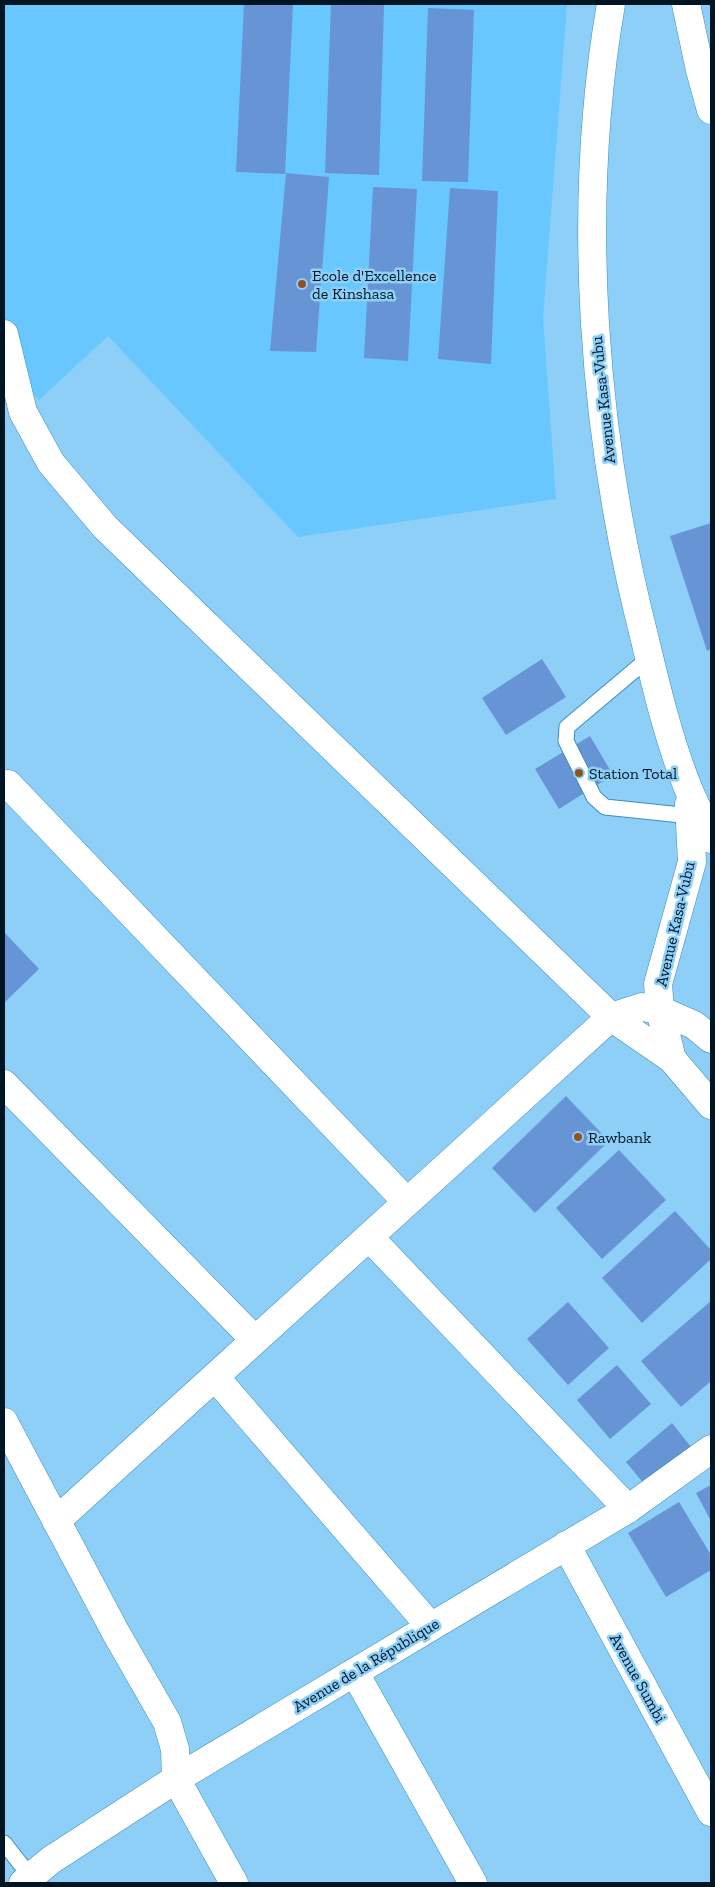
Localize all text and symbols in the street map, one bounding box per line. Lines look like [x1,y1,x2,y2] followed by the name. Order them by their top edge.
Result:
[312,266,437,303] place label: Ecole d'Excellence de Kinshasa
[296,278,308,290] marker: Ecole d'Excellence de Kinshasa
[587,335,619,465] street label: Avenue Kasa-Vubu
[589,764,677,783] place label: Station Total
[573,767,585,779] marker: Station Total
[651,860,699,988] street label: Avenue Kasa-Vubu
[588,1128,652,1147] place label: Rawbank
[572,1131,584,1143] marker: Rawbank
[289,1614,443,1716] street label: Avenue de la République
[606,1630,670,1726] street label: Avenue Sumbi

